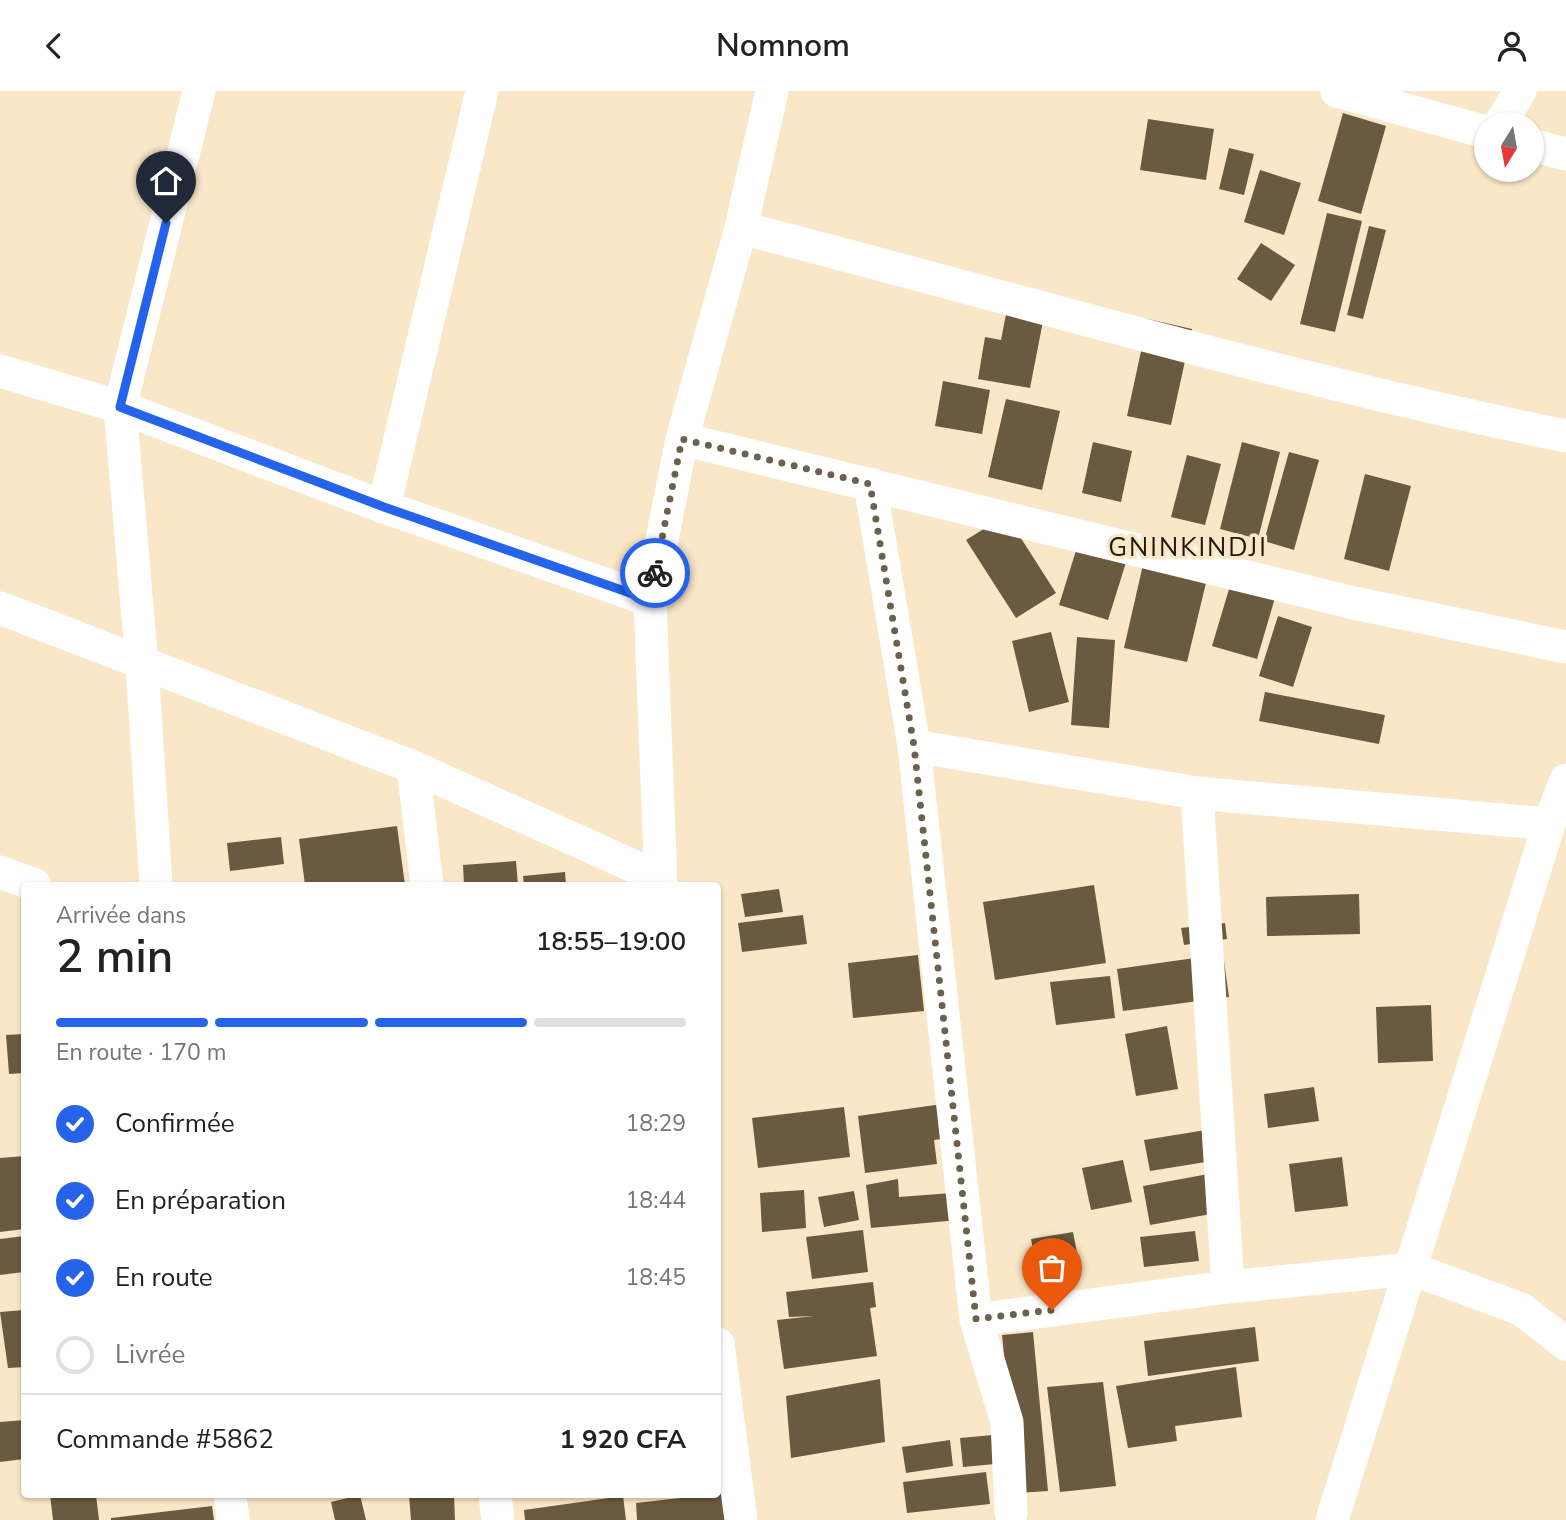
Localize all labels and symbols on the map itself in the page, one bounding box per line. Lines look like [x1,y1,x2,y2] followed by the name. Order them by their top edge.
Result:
[1474,112,1544,182] north arrow
[136,151,196,223] pin
[1108,530,1268,565] district label: GNINKINDJI
[620,538,690,608] courier
[1022,1238,1082,1310] pin

